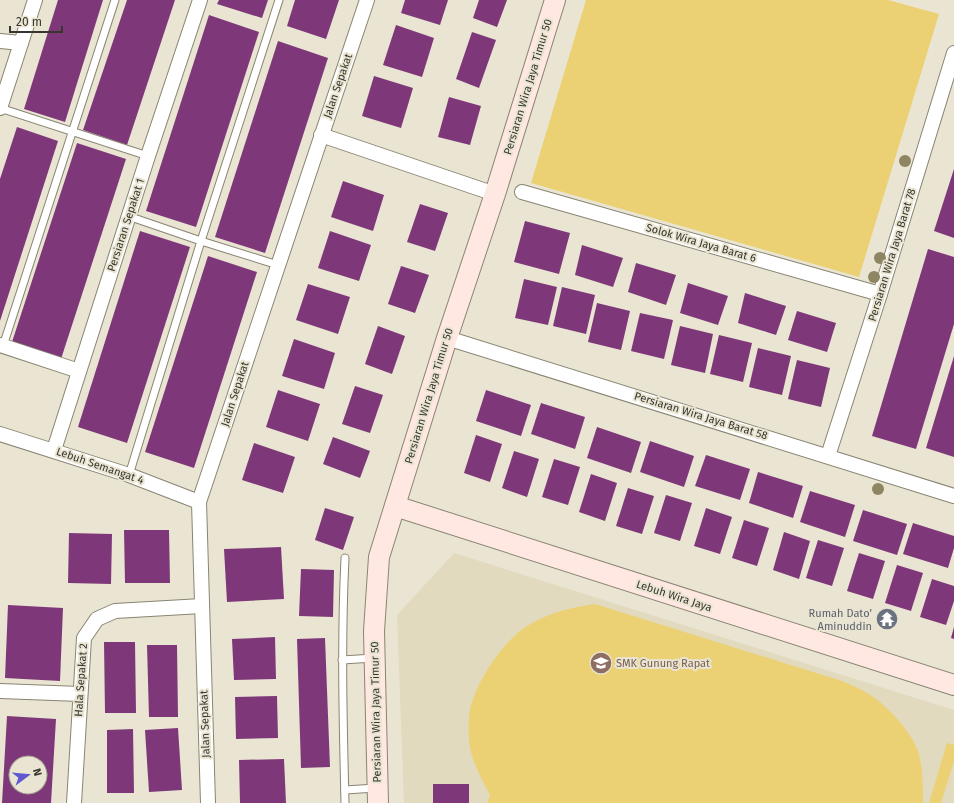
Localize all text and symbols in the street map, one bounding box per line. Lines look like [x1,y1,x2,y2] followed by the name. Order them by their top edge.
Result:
[10,8,62,34] scale bar
[16,15,42,29] text: 20 m
[501,18,555,156] street label: Persiaran Wira Jaya Timur 50
[321,52,355,120] street label: Jalan Sepakat
[105,177,147,273] street label: Persiaran Sepakat 1
[866,187,918,323] street label: Persiaran Wira Jaya Barat 78
[644,221,758,265] street label: Solok Wira Jaya Barat 6
[402,327,456,465] street label: Persiaran Wira Jaya Timur 50
[218,360,252,428] street label: Jalan Sepakat
[633,389,769,443] street label: Persiaran Wira Jaya Barat 58
[55,445,146,487] street label: Lebuh Semangat 4
[634,578,714,614] street label: Lebuh Wira Jaya
[874,606,900,632] temple icon: Rumah Dato’ Aminuddin
[809,607,872,633] place label: Rumah Dato’ Aminuddin
[368,641,384,783] street label: Persiaran Wira Jaya Timur 50
[72,643,90,717] street label: Hala Sepakat 2
[588,650,614,676] school or university icon: SMK Gunung Rapat
[616,657,710,670] place label: SMK Gunung Rapat
[197,690,213,758] street label: Jalan Sepakat
[8,755,48,795] north arrow
[30,767,44,778] text: N

